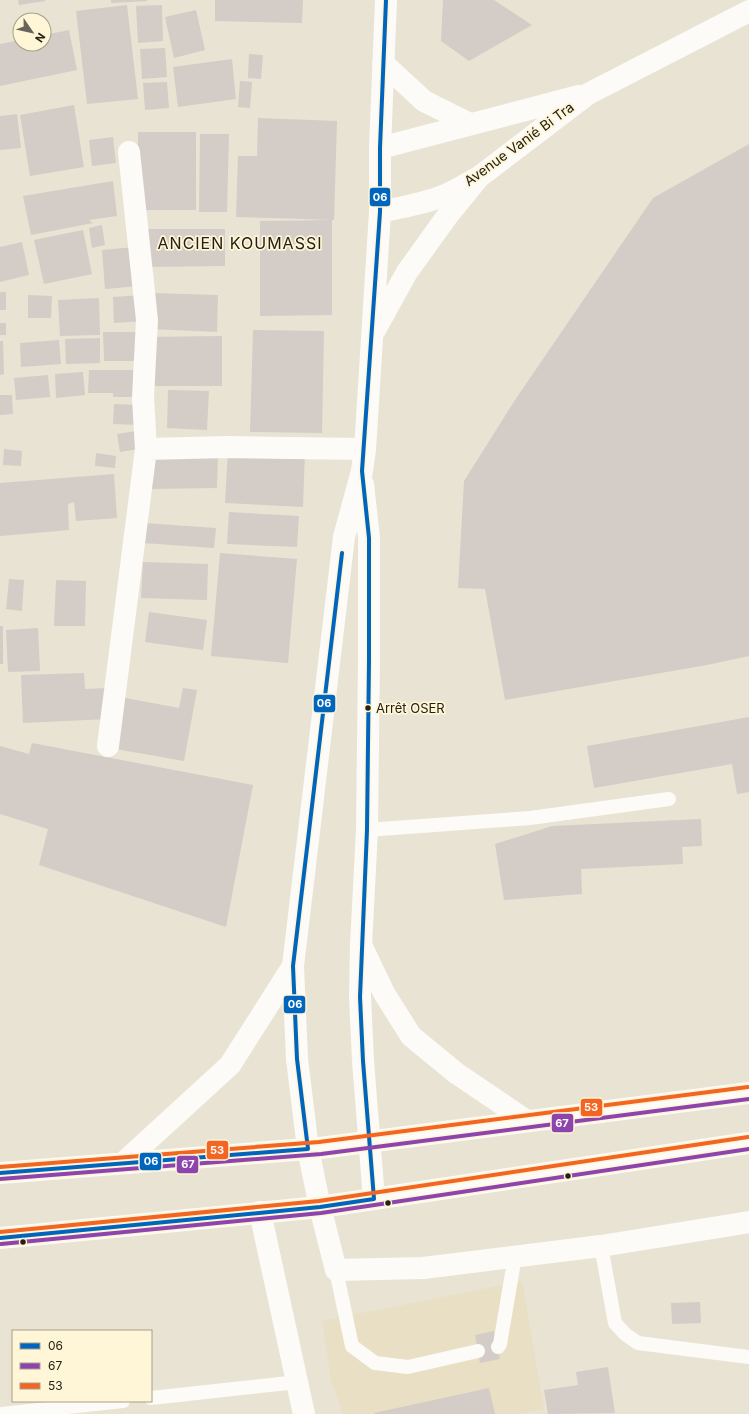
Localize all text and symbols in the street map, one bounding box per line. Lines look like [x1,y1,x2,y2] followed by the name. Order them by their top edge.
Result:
[12,12,52,52] north arrow
[32,30,48,45] text: N
[460,98,577,189] street label: Avenue Vanié Bi Tra
[369,187,391,207] line badge: 06
[373,190,387,204] text: 06
[158,233,322,253] district label: ANCIEN KOUMASSI
[313,694,336,713] line badge: 06
[317,696,331,710] text: 06
[376,700,445,716] place label: Arrêt OSER
[363,703,373,713] marker: Arrêt OSER
[283,995,306,1014] line badge: 06
[288,997,302,1011] text: 06
[580,1098,603,1117] line badge: 53
[584,1100,598,1114] text: 53
[551,1113,574,1133] line badge: 67
[555,1116,569,1130] text: 67
[206,1140,229,1160] line badge: 53
[210,1143,224,1157] text: 53
[139,1152,162,1171] line badge: 06
[144,1154,158,1168] text: 06
[176,1155,199,1174] line badge: 67
[181,1157,195,1171] text: 67
[563,1171,573,1181] unlabelled marker
[383,1198,393,1208] unlabelled marker
[18,1237,28,1247] unlabelled marker
[12,1330,152,1402] legend
[48,1338,63,1353] text: 06
[48,1358,62,1373] text: 67
[48,1378,63,1393] text: 53

